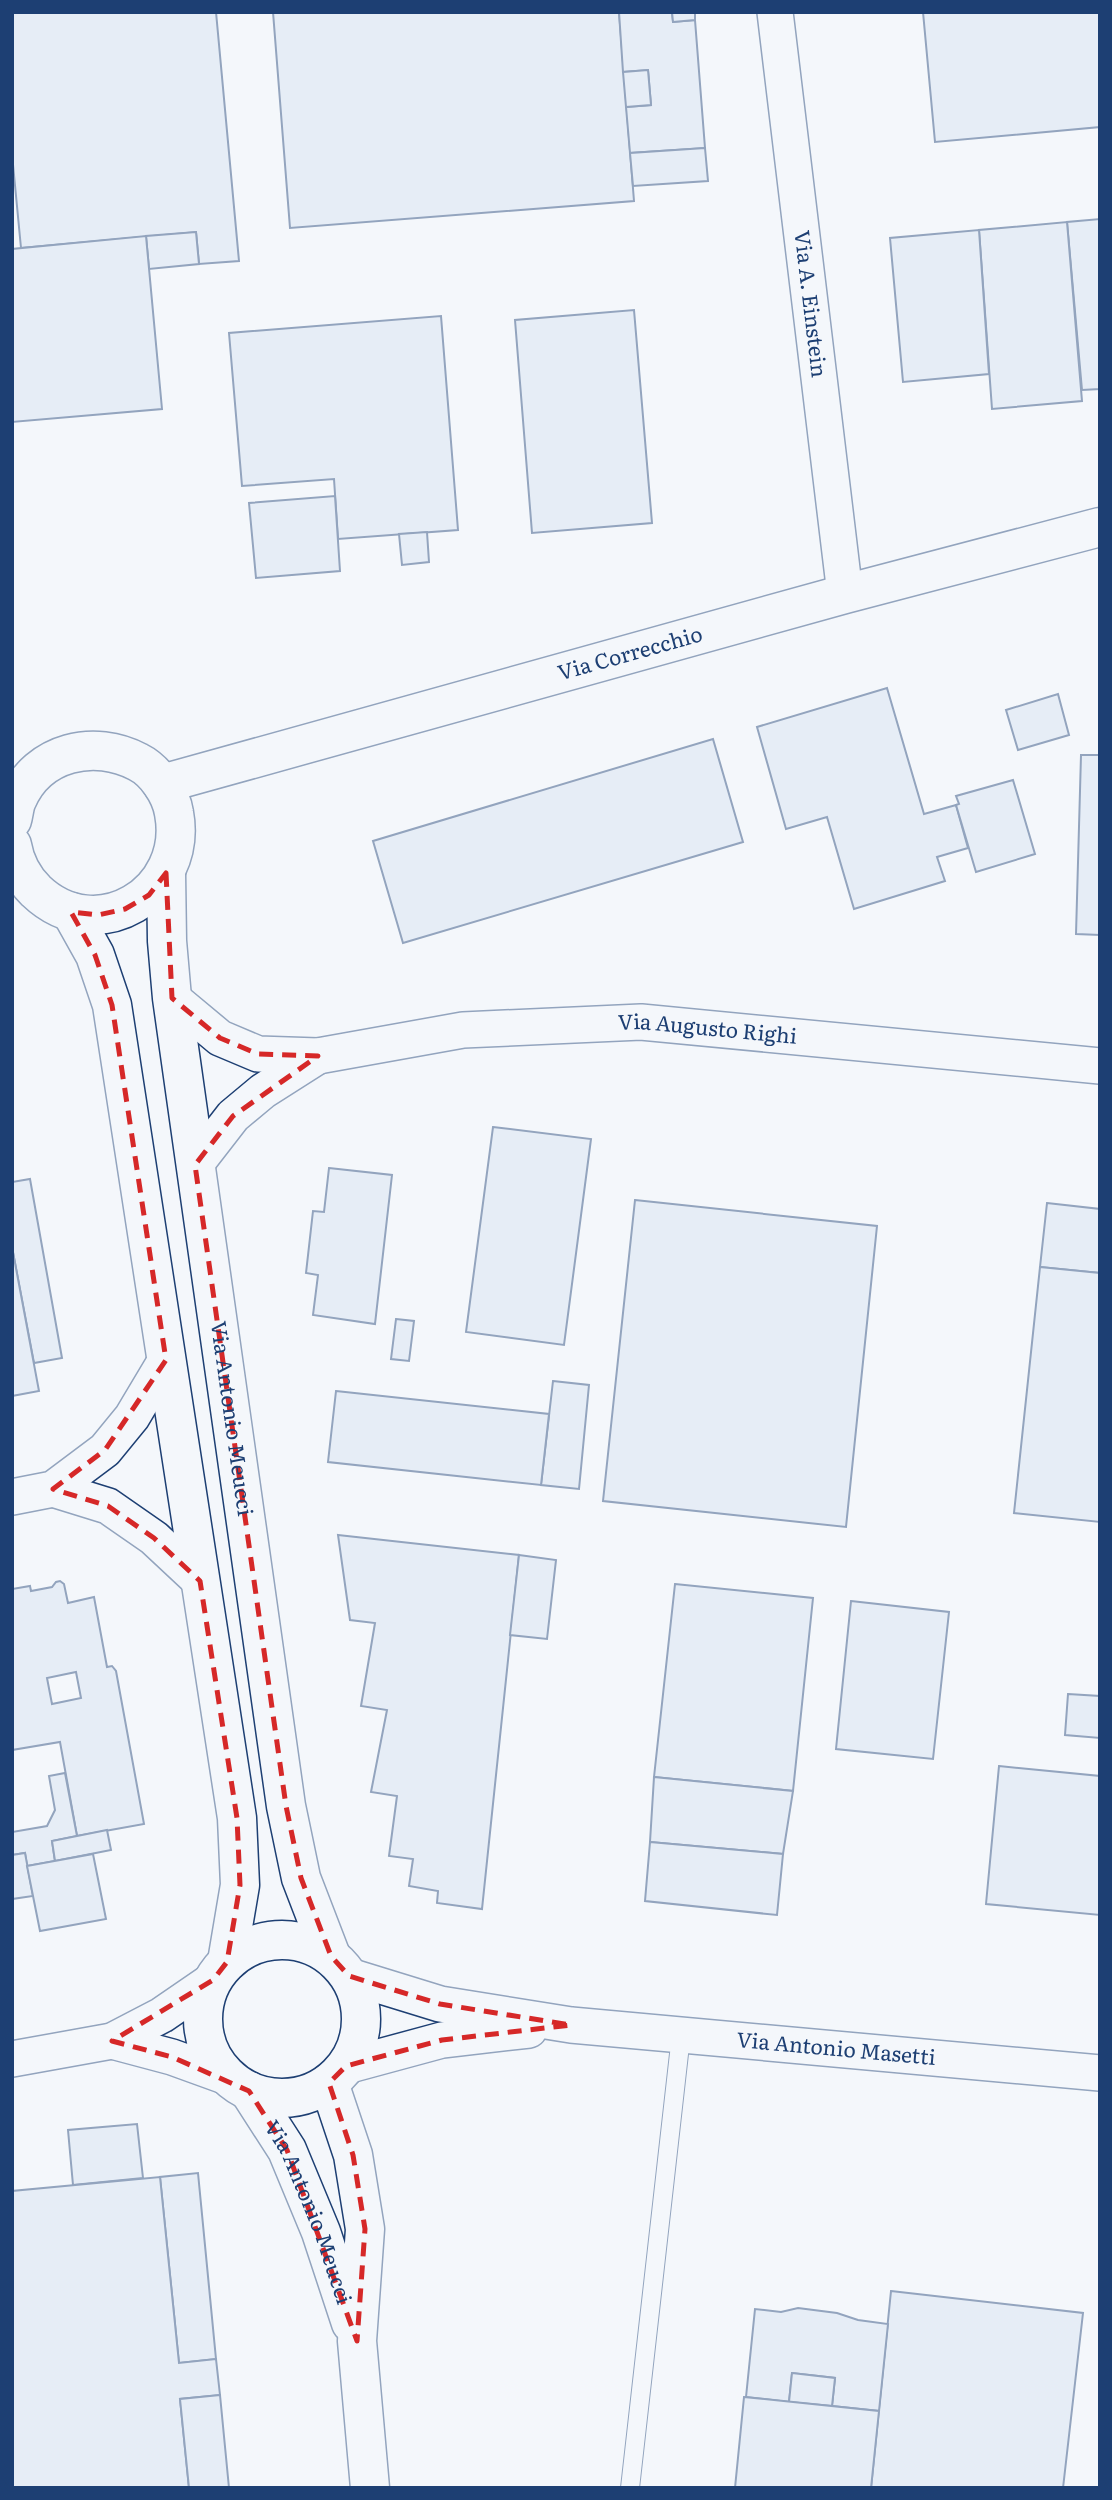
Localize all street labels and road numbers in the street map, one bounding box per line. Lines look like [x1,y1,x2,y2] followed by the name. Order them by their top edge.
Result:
[788,228,837,379] street label: Via A. Einstein
[554,616,706,686] street label: Via Correcchio
[617,1004,799,1050] street label: Via Augusto Righi
[205,1319,263,1518] street label: Via Antonio Meucci
[735,2022,937,2071] street label: Via Antonio Masetti
[258,2113,362,2308] street label: Via Antonio Meucci

